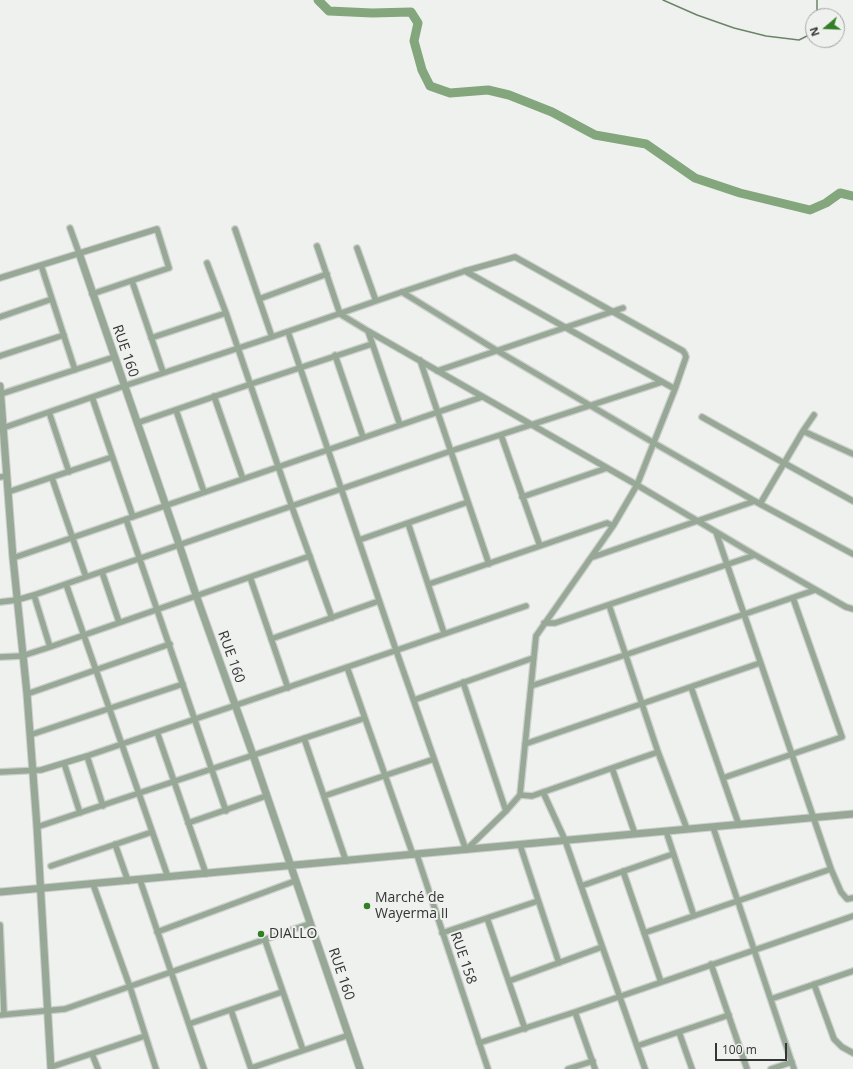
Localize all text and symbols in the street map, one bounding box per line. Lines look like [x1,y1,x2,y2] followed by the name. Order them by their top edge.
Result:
[805,8,845,48] north arrow
[806,25,823,38] text: N
[108,323,142,379] street label: RUE 160
[214,629,248,685] street label: RUE 160
[375,890,448,922] place label: Marché de Wayerma II
[362,901,372,911] marker: Marché de Wayerma II
[269,926,317,942] place label: DIALLO
[256,929,266,939] marker: DIALLO
[446,930,480,986] street label: RUE 158
[324,946,358,1002] street label: RUE 160
[717,1035,789,1061] scale bar
[722,1041,757,1058] text: 100 m

